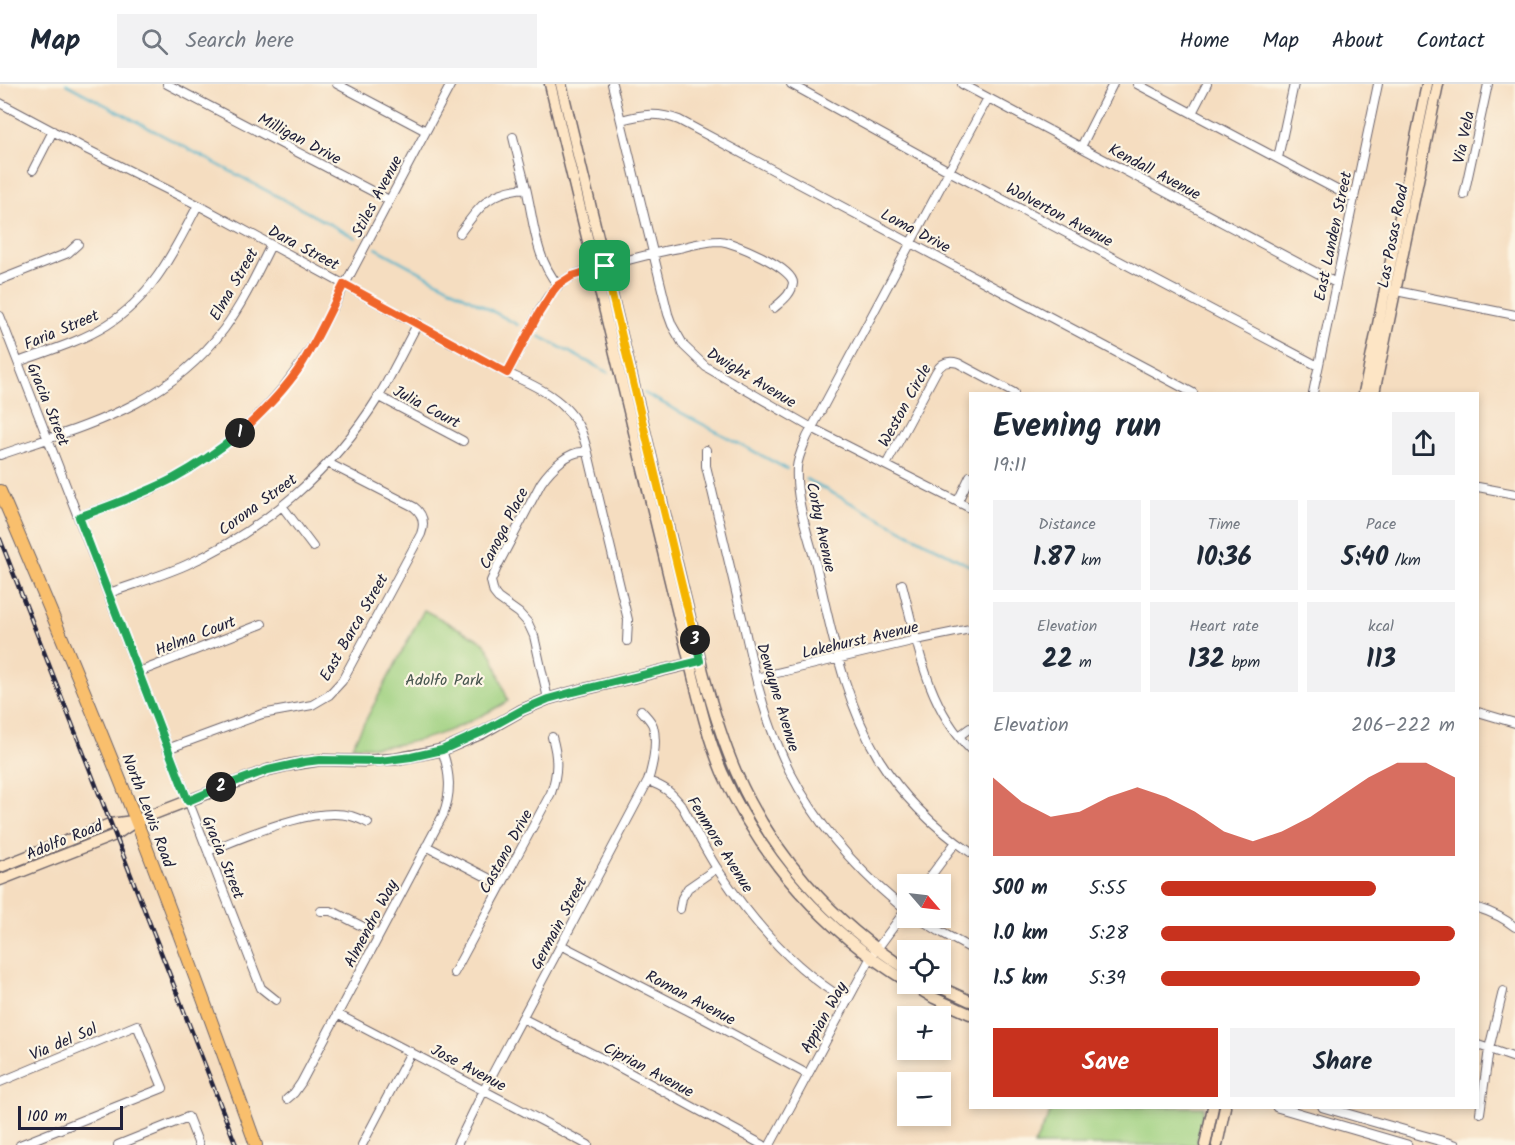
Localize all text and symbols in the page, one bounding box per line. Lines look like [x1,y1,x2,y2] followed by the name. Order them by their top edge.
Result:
[117,14,537,68] search box
[30,19,81,64] text: Map
[186,24,294,59] text: Search here
[138,25,171,58] icon: search
[1180,25,1229,58] text: Home
[1262,25,1299,58] text: Map
[1332,25,1383,58] text: About
[1416,25,1485,58] text: Contact
[253,107,346,172] street label: Milligan Drive
[1447,109,1482,166] street label: Via Vela
[1103,137,1205,207] street label: Kendall Avenue
[345,151,409,242] street label: Stiles Avenue
[1308,168,1360,303] street label: East Landen Street
[1001,176,1117,254] street label: Wolverton Avenue
[1371,181,1416,290] street label: Las Posas Road
[876,202,955,260] street label: Loma Drive
[263,219,344,278] street label: Dara Street
[579,240,630,291] pin
[203,243,266,326] street label: Elma Street
[588,249,621,282] icon: arrive
[20,303,104,357] street label: Faria Street
[702,342,801,415] street label: Dwight Avenue
[20,359,76,451] street label: Gracia Street
[872,360,939,452] street label: Weston Circle
[388,379,465,436] street label: Julia Court
[993,401,1161,454] text: Evening run
[1392,412,1455,475] button: share
[225,418,255,448] pin: 1
[238,420,242,445] text: 1
[993,450,1027,482] text: 19:11
[213,467,303,542] street label: Corona Street
[799,480,842,575] street label: Corby Avenue
[473,483,536,574] street label: Canoga Place
[1038,512,1096,537] text: Distance
[1208,512,1240,537] text: Time
[1366,512,1396,537] text: Pace
[1033,537,1074,579] text: 1.87
[1196,537,1252,579] text: 10:36
[1341,537,1388,579] text: 5:40
[1074,548,1101,573] text: km
[1388,548,1421,573] text: /km
[313,568,396,686] street label: East Barca Street
[152,609,240,663] street label: Helma Court
[1037,614,1097,639] text: Elevation
[1189,614,1259,639] text: Heart rate
[1368,614,1394,639] text: kcal
[800,615,921,666] street label: Lakehurst Avenue
[680,625,710,655] pin: 3
[691,627,699,652] text: 3
[1042,639,1073,681] text: 22
[1188,639,1225,681] text: 132
[1366,639,1396,681] text: 113
[749,640,806,755] street label: Dewayne Avenue
[1073,650,1092,675] text: m
[1225,650,1260,675] text: bpm
[405,668,483,693] park label: Adolfo Park
[993,710,1069,742] text: Elevation
[1351,710,1455,742] text: 206–222 m
[114,750,181,872] street label: North Lewis Road
[206,772,236,802] pin: 2
[216,774,226,799] text: 2
[680,791,760,898] street label: Fenmore Avenue
[473,805,540,899] street label: Castano Drive
[195,812,251,904] street label: Gracia Street
[22,813,108,867] street label: Adolfo Road
[524,872,595,975] street label: Germain Street
[993,873,1048,905] text: 500 m
[1089,873,1126,905] text: 5:55
[897,874,951,928] north arrow
[897,874,951,1126] map controls
[338,875,405,972] street label: Almendro Way
[993,918,1048,950] text: 1.0 km
[1089,918,1128,950] text: 5:28
[897,940,951,994] button: locate
[993,963,1048,995] text: 1.5 km
[1089,963,1126,995] text: 5:39
[641,964,740,1033] street label: Roman Avenue
[794,977,855,1058] street label: Appian Way
[897,1006,951,1060] button: +
[26,1017,101,1068] street label: Via del Sol
[993,1028,1218,1097] button: Save
[1230,1028,1455,1097] button: Share
[598,1036,698,1105] street label: Ciprian Avenue
[426,1038,510,1099] street label: Jose Avenue
[897,1072,951,1126] button: −
[18,1103,123,1130] scale bar
[27,1104,67,1129] text: 100 m

